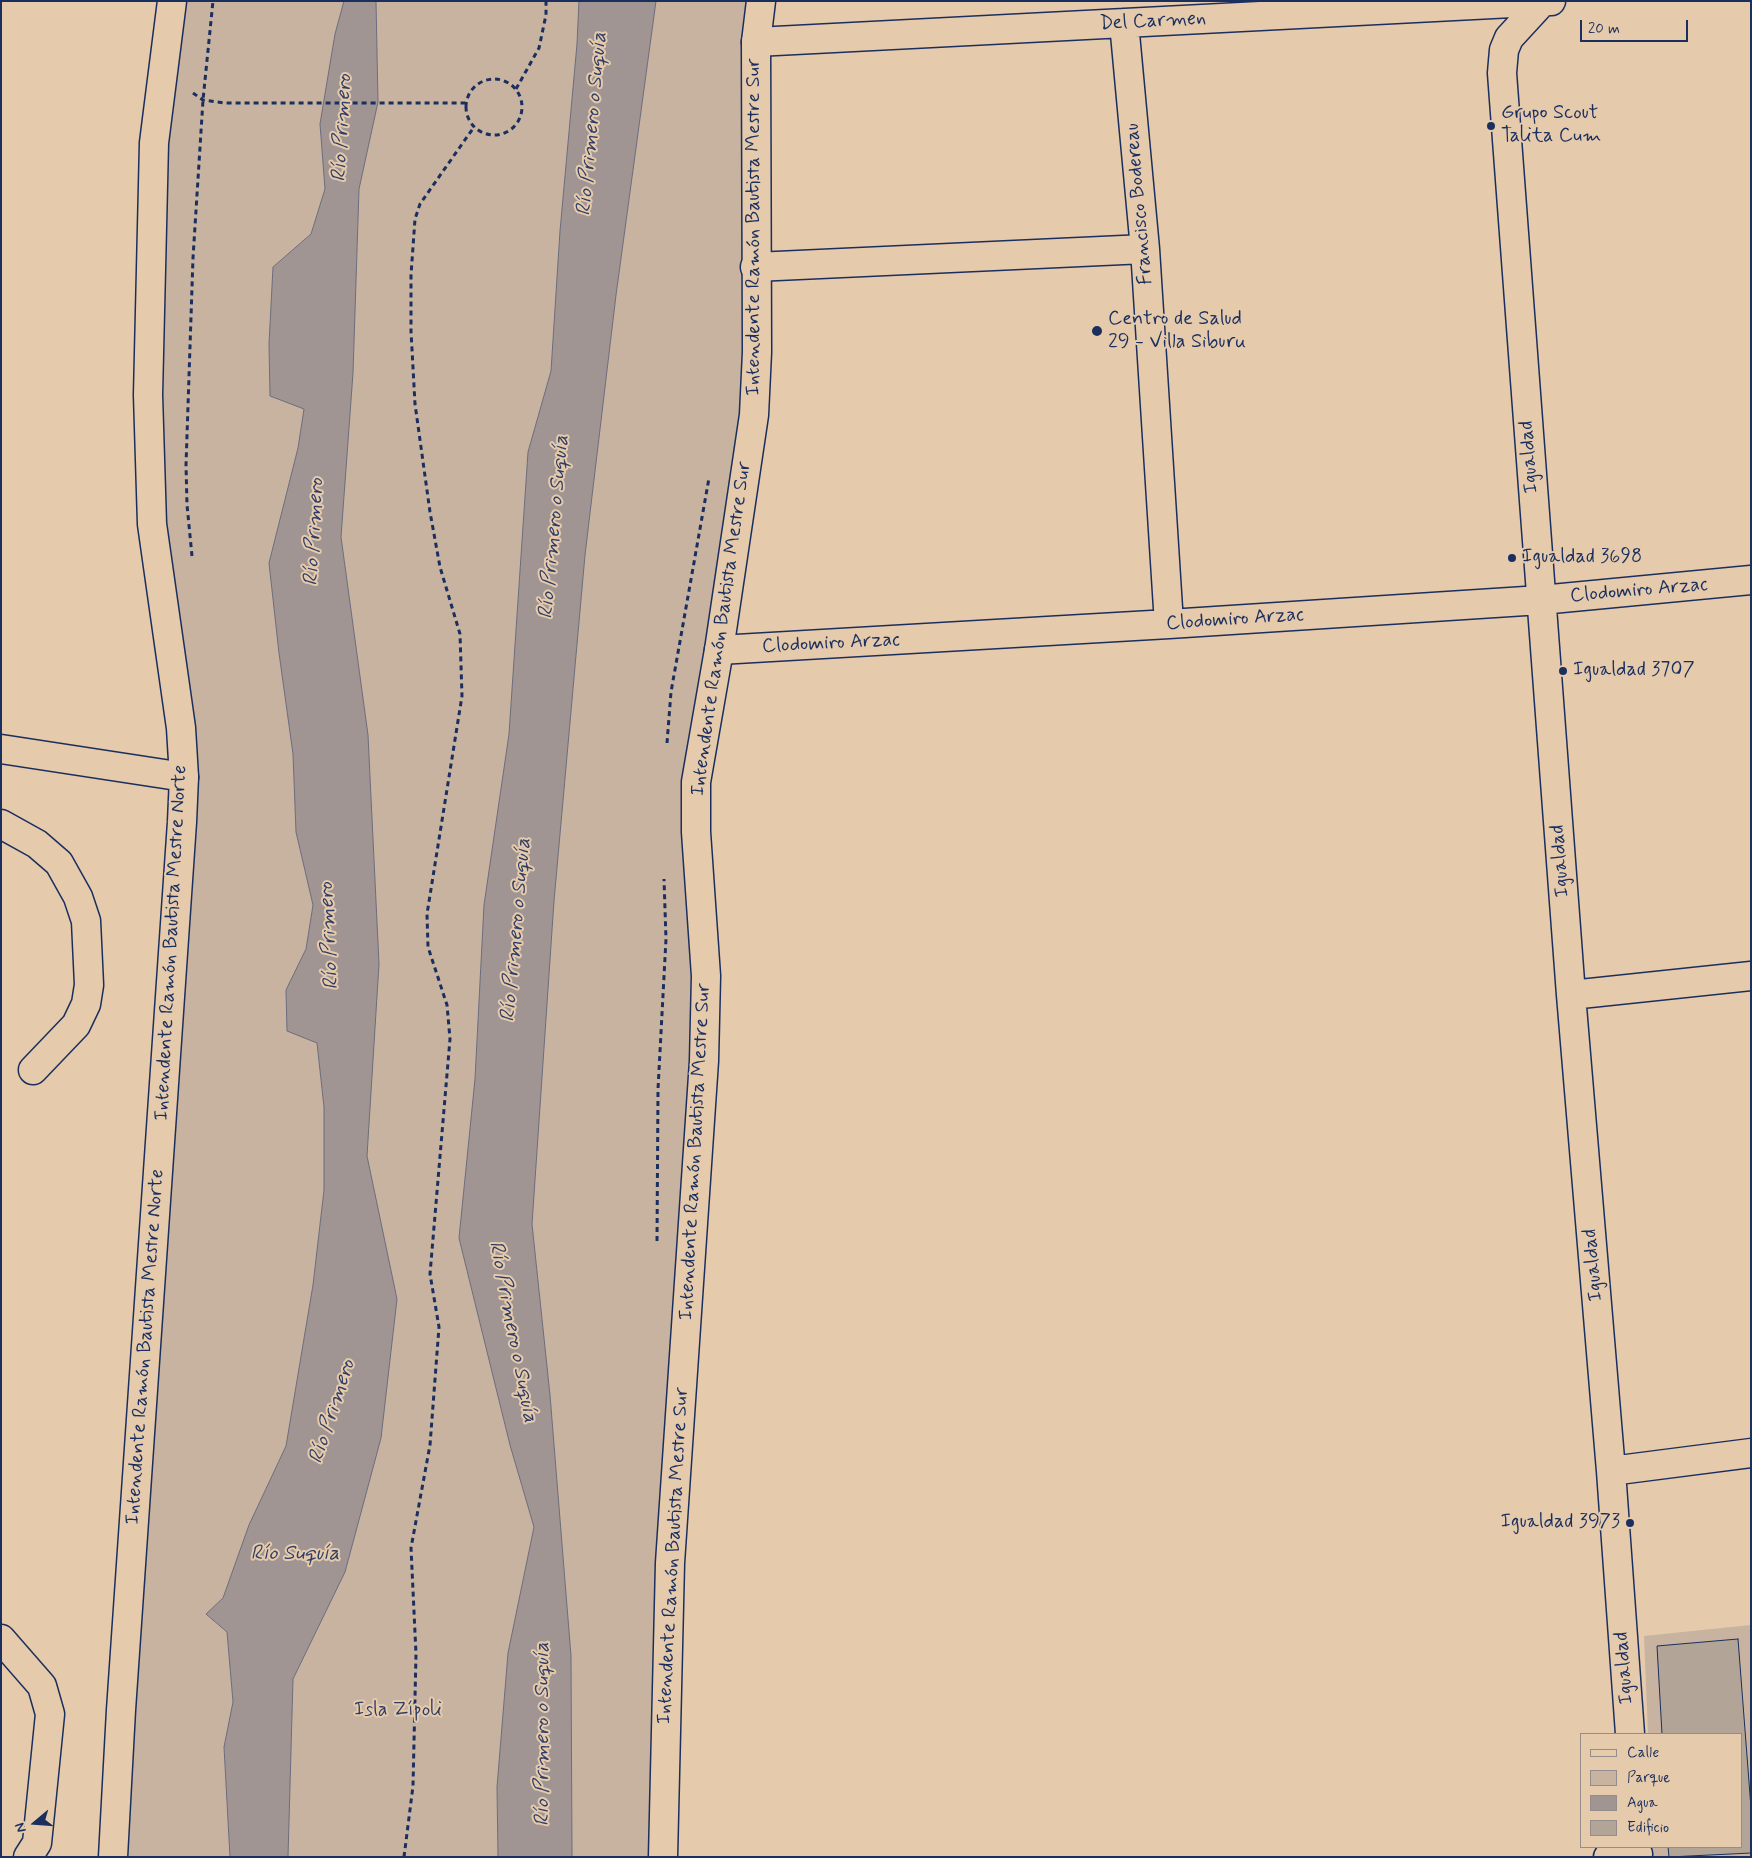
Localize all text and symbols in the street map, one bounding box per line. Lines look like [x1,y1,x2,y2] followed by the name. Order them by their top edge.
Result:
[1099,7,1207,37] street label: Del Carmen
[1582,10,1690,42] scale bar
[1588,19,1620,39] text: 20 m
[572,31,614,217] water label: Río Primero o Suquía
[743,58,767,396] street label: Intendente Ramón Bautista Mestre Sur
[328,74,358,182] water label: Río Primero
[1501,102,1601,149] place label: Grupo Scout Talita Cum
[1485,120,1497,132] marker: Grupo Scout Talita Cum
[1121,122,1159,286] street label: Francisco Bodereau
[1108,308,1246,355] place label: Centro de Salud 29 - Villa Siburu
[1090,324,1104,338] marker: Centro de Salud 29 - Villa Siburu
[1515,420,1545,494] street label: Igualdad
[534,434,576,620] water label: Río Primero o Suquía
[687,460,757,798] street label: Intendente Ramón Bautista Mestre Sur
[300,478,330,586] water label: Río Primero
[1522,546,1642,570] place label: Igualdad 3698
[1506,552,1518,564] marker: Igualdad 3698
[1569,573,1709,609] street label: Clodomiro Arzac
[1165,603,1305,637] street label: Clodomiro Arzac
[761,628,901,660] street label: Clodomiro Arzac
[1573,659,1695,683] place label: Igualdad 3707
[1557,665,1569,677] marker: Igualdad 3707
[151,764,193,1122] street label: Intendente Ramón Bautista Mestre Norte
[1546,824,1576,898] street label: Igualdad
[496,837,538,1023] water label: Río Primero o Suquía
[315,882,345,990] water label: Río Primero
[675,983,717,1321] street label: Intendente Ramón Bautista Mestre Sur
[122,1168,170,1526] street label: Intendente Ramón Bautista Mestre Norte
[1579,1228,1609,1302] street label: Igualdad
[482,1239,542,1425] water label: Río Primero o Suquía
[304,1357,362,1467] water label: Río Primero
[653,1387,695,1725] street label: Intendente Ramón Bautista Mestre Sur
[1501,1511,1620,1535] place label: Igualdad 3973
[1624,1517,1636,1529] marker: Igualdad 3973
[250,1542,340,1568] water label: Río Suquía
[1610,1631,1640,1705] street label: Igualdad
[531,1642,557,1826] water label: Río Primero o Suquía
[354,1699,442,1723] park label: Isla Zípoli
[1580,1733,1742,1848] legend
[1627,1743,1659,1763] text: Calle
[1627,1768,1670,1788] text: Parque
[1627,1793,1658,1813] text: Agua
[10,1798,60,1848] north arrow
[1627,1818,1669,1838] text: Edificio
[11,1820,31,1835] text: N

